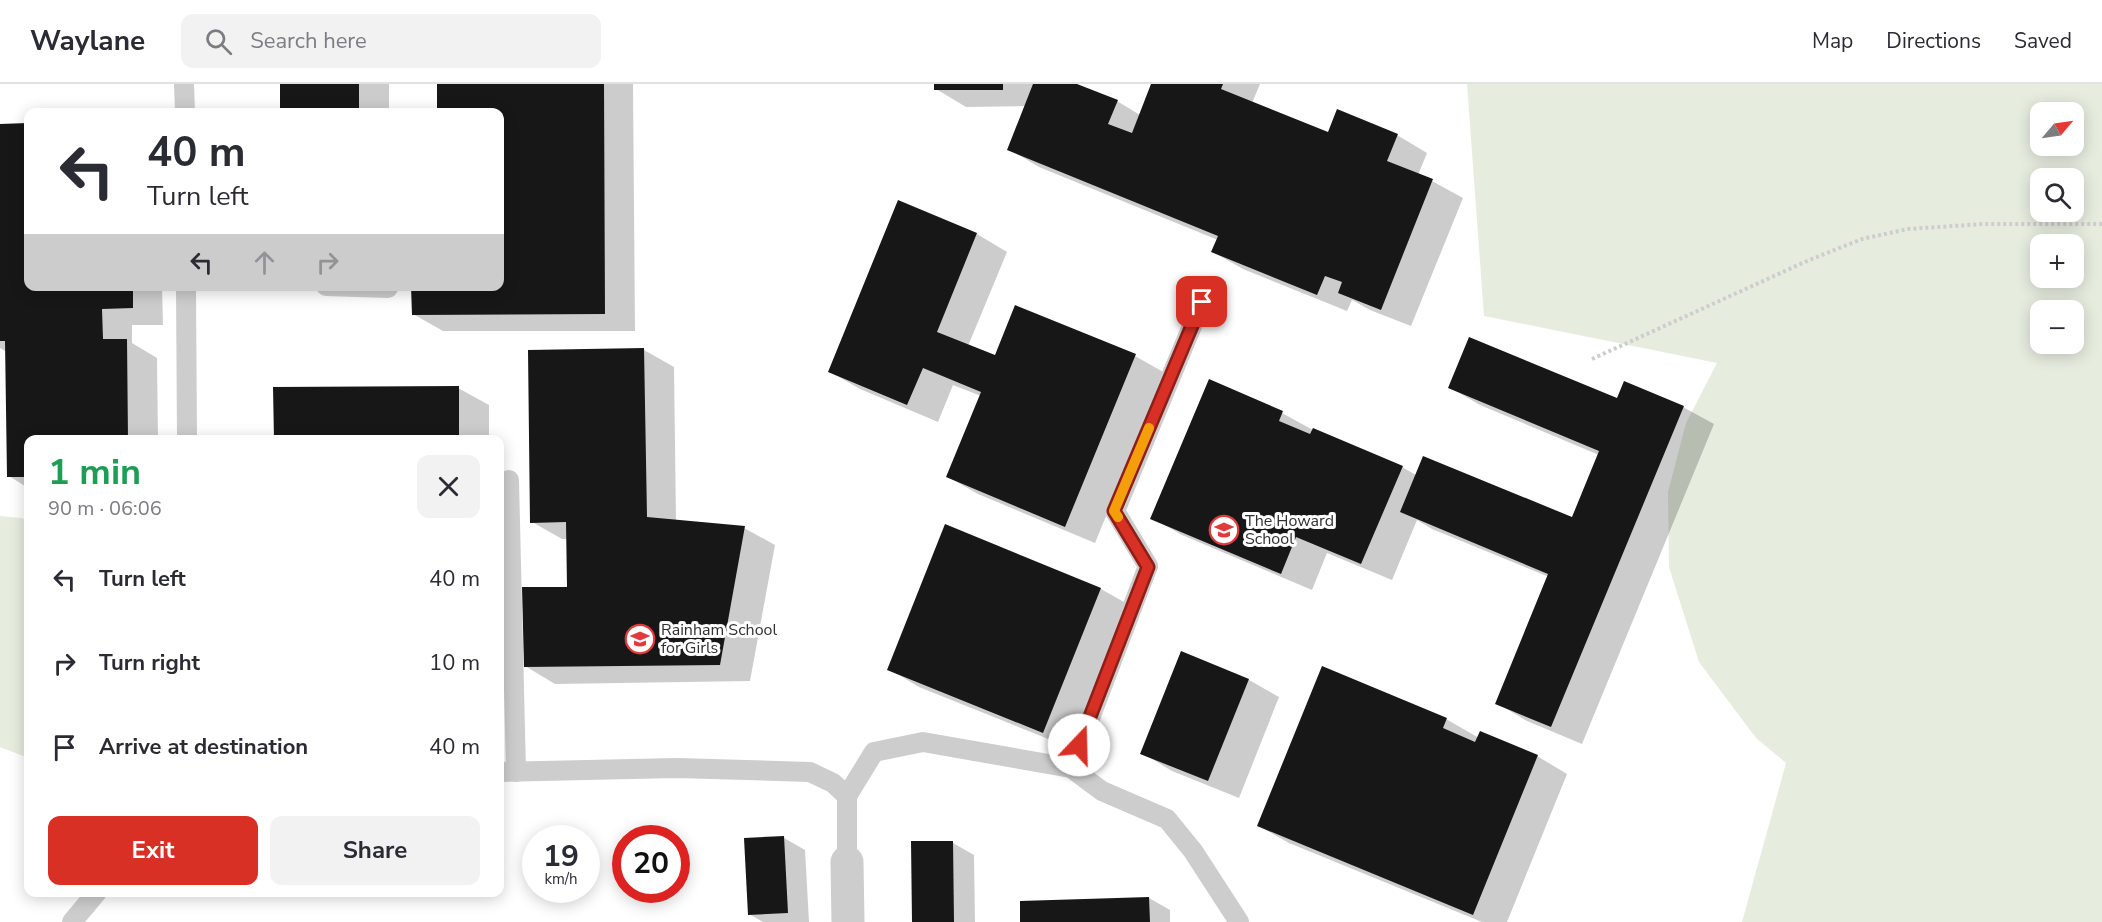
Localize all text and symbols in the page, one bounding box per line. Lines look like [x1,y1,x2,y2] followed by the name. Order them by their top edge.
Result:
[181,14,601,68] search box
[30,22,145,60] text: Waylane
[202,25,235,58] icon: search
[250,26,367,56] text: Search here
[1812,27,1853,55] text: Map
[1886,27,1981,55] text: Directions
[2014,27,2072,55] text: Saved
[2030,102,2084,156] north arrow
[2030,102,2084,354] map controls
[147,124,246,181] text: 40 m
[48,132,126,210] icon: left
[2030,168,2084,222] button: search
[147,178,248,215] text: Turn left
[2030,234,2084,288] button: +
[185,246,218,279] icon: left
[248,246,281,279] icon: ahead
[311,246,344,279] icon: right
[1176,276,1227,327] pin
[1185,285,1218,318] icon: arrive
[2030,300,2084,354] button: −
[48,448,141,497] text: 1 min
[417,455,480,518] button: close
[48,495,162,522] text: 90 m · 06:06
[1245,510,1334,550] place label: The Howard School
[1208,514,1240,546] school or university icon: The Howard School
[48,563,81,596] icon: left
[99,564,186,594] text: Turn left
[429,564,480,594] text: 40 m
[661,619,777,659] place label: Rainham School for Girls
[624,623,656,655] school or university icon: Rainham School for Girls
[48,647,81,680] icon: right
[99,648,200,678] text: Turn right
[429,648,480,678] text: 10 m
[1047,713,1111,777] position arrow
[48,731,81,764] icon: arrive
[99,732,308,762] text: Arrive at destination
[429,732,480,762] text: 40 m
[48,816,258,885] button: Exit
[270,816,480,885] button: Share
[612,825,690,903] speed limit sign: 20
[543,836,579,877] text: 19
[544,869,578,889] text: km/h

